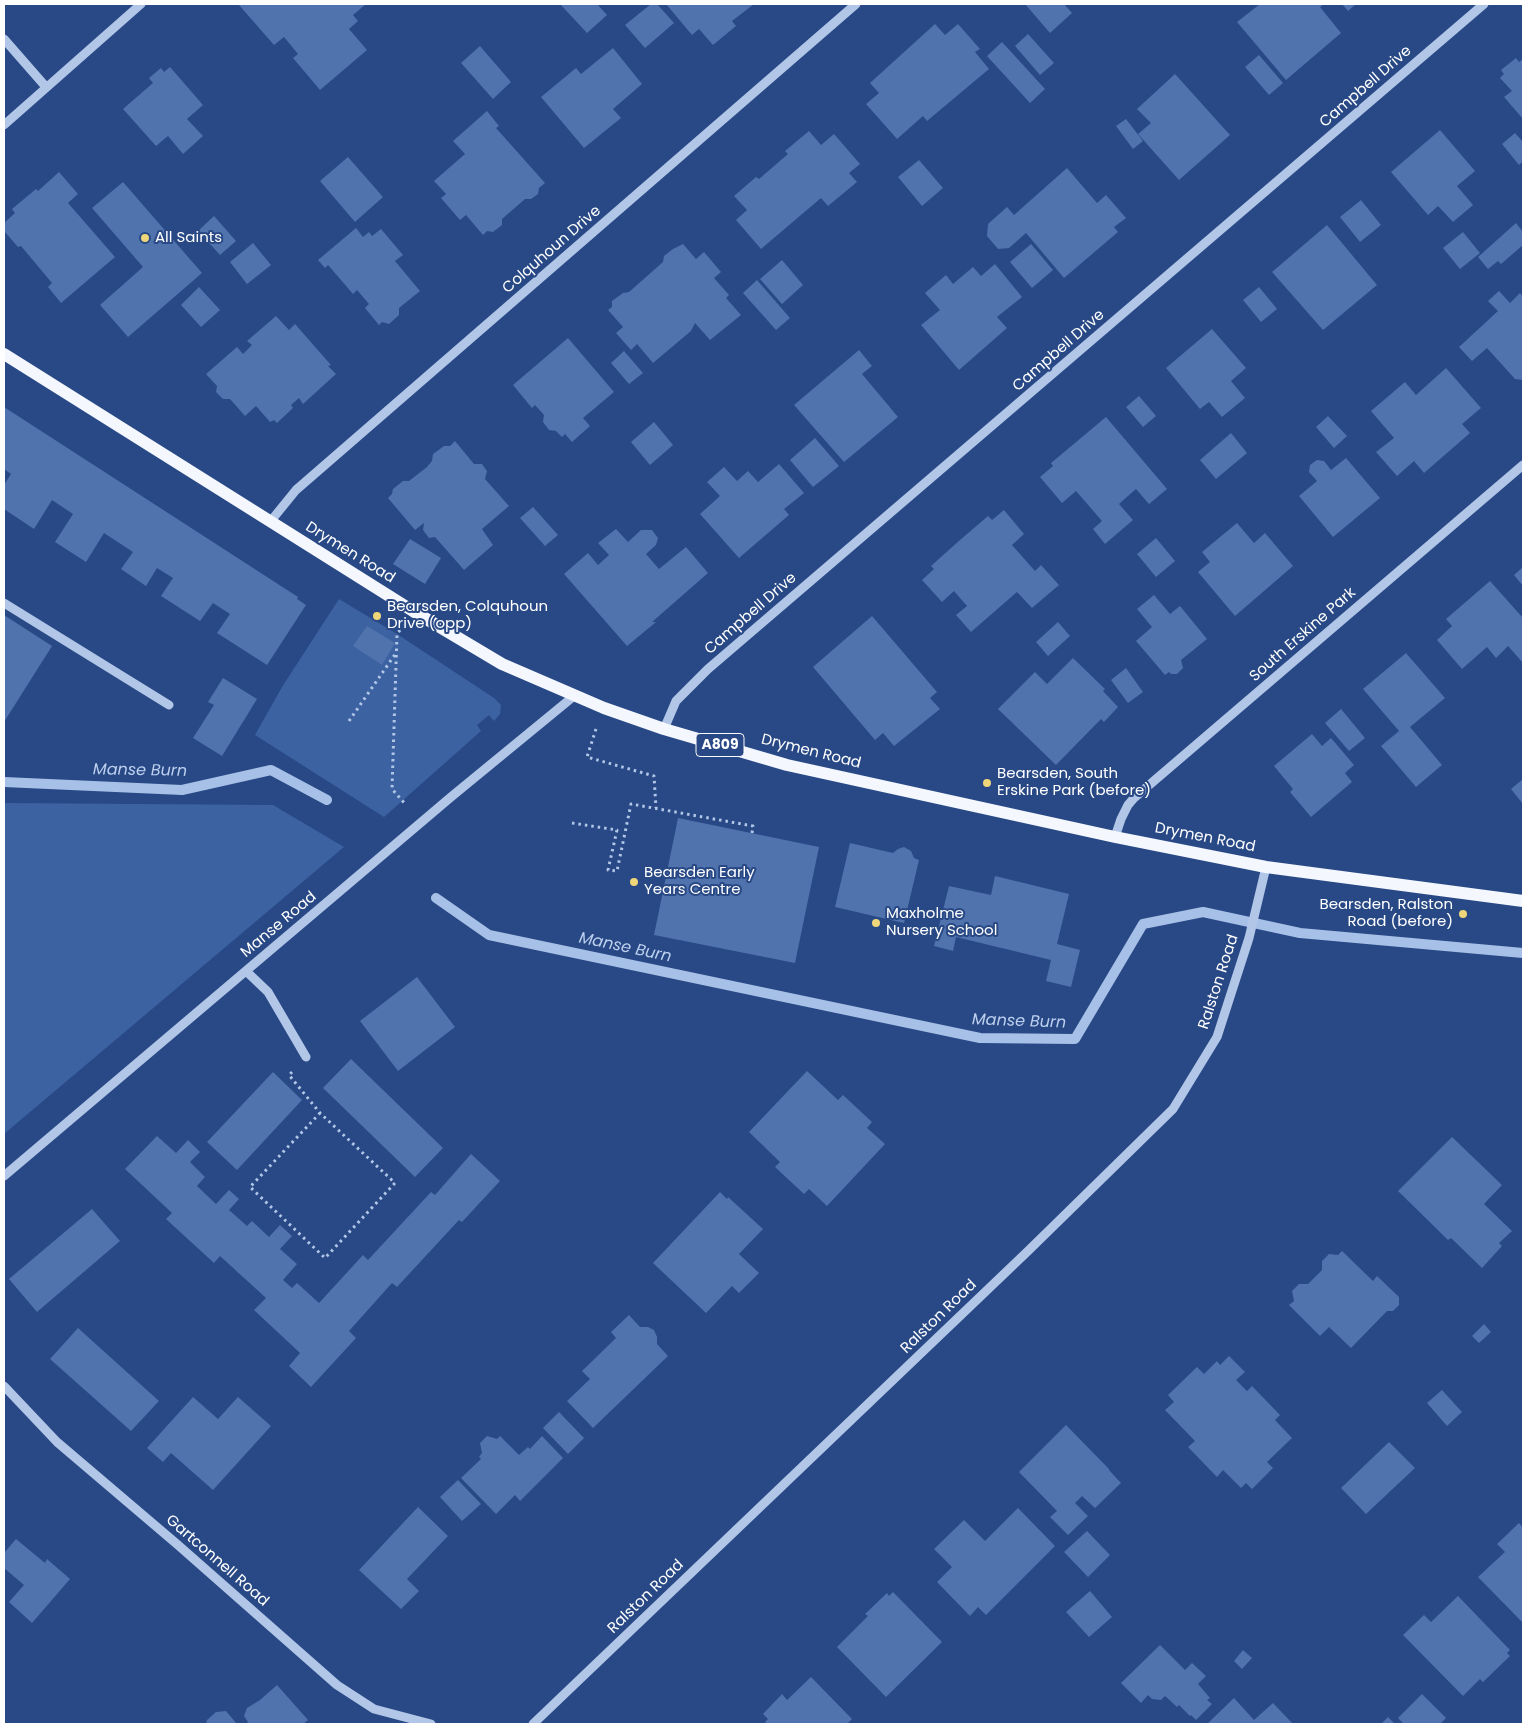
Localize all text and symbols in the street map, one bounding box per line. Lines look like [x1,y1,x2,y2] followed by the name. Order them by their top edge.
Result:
[1316,42,1416,132] street label: Campbell Drive
[499,202,605,298] street label: Colquhoun Drive
[155,229,222,247] place label: All Saints
[139,232,151,244] marker: All Saints
[1009,306,1109,396] street label: Campbell Drive
[302,518,398,588] street label: Drymen Road
[701,569,801,659] street label: Campbell Drive
[1246,584,1360,686] street label: South Erskine Park
[387,598,548,633] place label: Bearsden, Colquhoun Drive (opp)
[371,610,383,622] marker: Bearsden, Colquhoun Drive (opp)
[759,731,863,773] street label: Drymen Road
[696,734,744,756] road number: A809
[93,761,187,781] water label: Manse Burn
[997,765,1151,800] place label: Bearsden, South Erskine Park (before)
[981,777,993,789] marker: Bearsden, South Erskine Park (before)
[1153,819,1257,857] street label: Drymen Road
[644,864,755,899] place label: Bearsden Early Years Centre
[628,876,640,888] marker: Bearsden Early Years Centre
[238,888,320,962] street label: Manse Road
[1319,896,1453,931] place label: Bearsden, Ralston Road (before)
[886,905,997,940] place label: Maxholme Nursery School
[1457,908,1469,920] marker: Bearsden, Ralston Road (before)
[870,917,882,929] marker: Maxholme Nursery School
[577,929,673,967] water label: Manse Burn
[1195,932,1243,1032] street label: Ralston Road
[972,1011,1066,1033] water label: Manse Burn
[897,1276,981,1358] street label: Ralston Road
[162,1511,272,1611] street label: Gartconnell Road
[604,1556,688,1638] street label: Ralston Road

